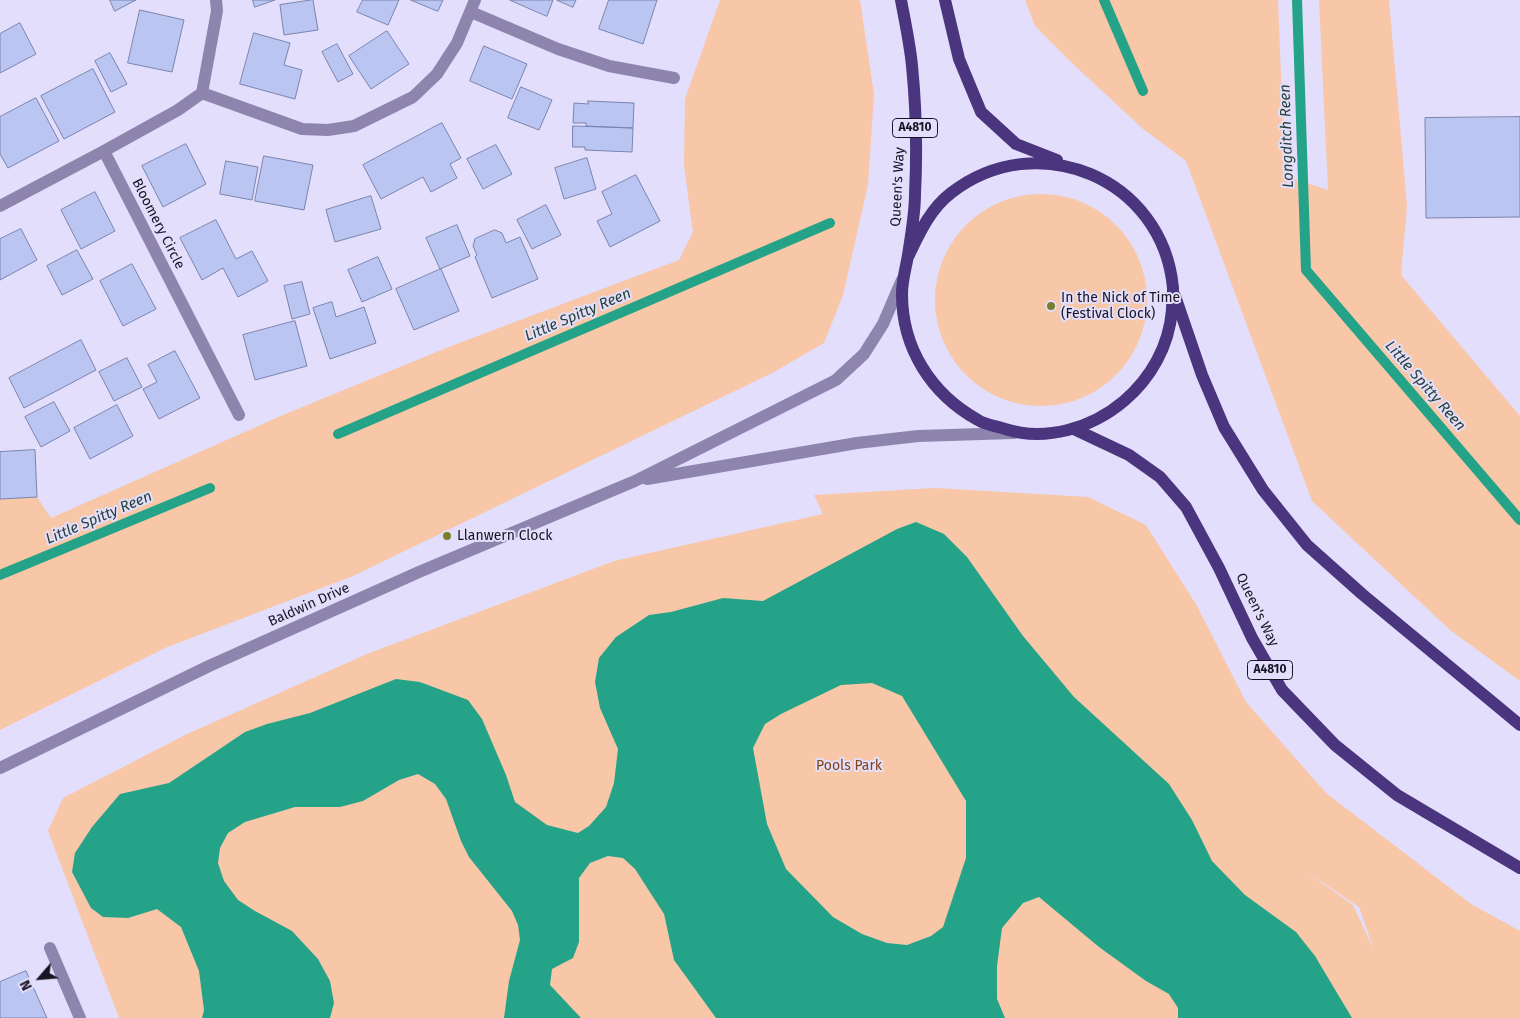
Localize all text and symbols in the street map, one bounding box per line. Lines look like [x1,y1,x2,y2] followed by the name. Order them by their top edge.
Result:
[1276,84,1298,188] water label: Longditch Reen
[892,119,938,138] road number: A4810
[888,147,908,227] street label: Queen's Way
[128,176,188,272] street label: Bloomery Circle
[522,285,634,345] water label: Little Spitty Reen
[1061,290,1180,322] place label: In the Nick of Time (Festival Clock)
[1045,300,1057,312] marker: In the Nick of Time (Festival Clock)
[1381,337,1469,435] water label: Little Spitty Reen
[43,488,155,548] water label: Little Spitty Reen
[457,528,552,544] place label: Llanwern Clock
[441,530,453,542] marker: Llanwern Clock
[1232,570,1282,650] street label: Queen's Way
[266,580,352,630] street label: Baldwin Drive
[1248,660,1292,680] road number: A4810
[816,758,882,774] park label: Pools Park
[15,953,65,1003] north arrow
[17,977,36,993] text: N

